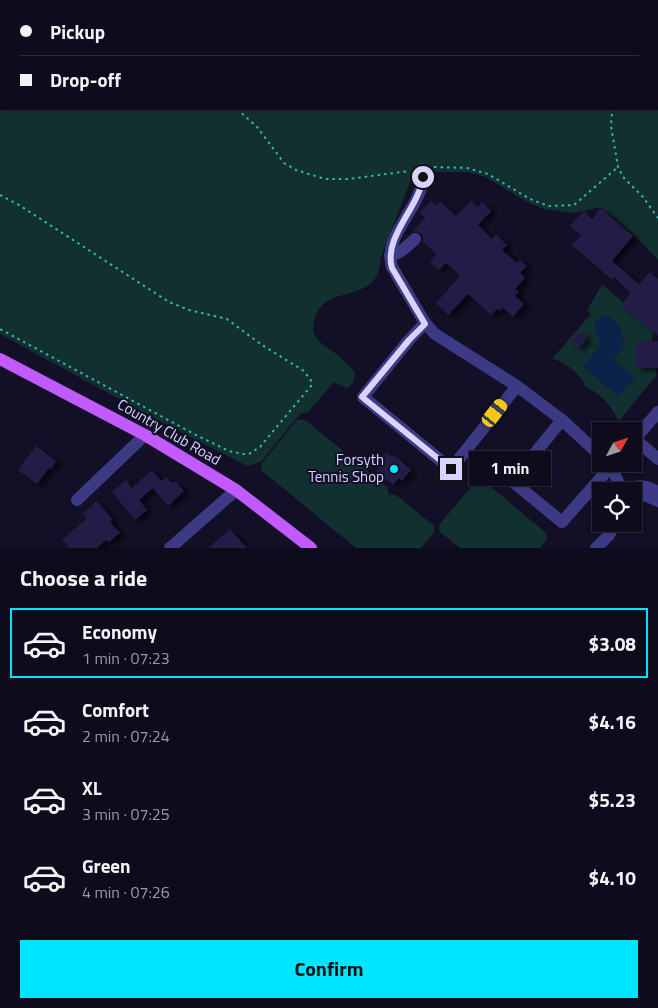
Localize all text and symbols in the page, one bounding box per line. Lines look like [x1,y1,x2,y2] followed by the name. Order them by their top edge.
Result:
[50,17,105,46] text: Pickup
[50,65,121,94] text: Drop-off
[412,166,434,188] route start
[113,393,225,471] street label: Country Club Road
[479,397,510,429] car
[592,422,642,472] north arrow
[592,422,642,532] map controls
[308,448,384,488] place label: Forsyth Tennis Shop
[468,452,551,486] callout: 1 min
[491,456,529,480] text: 1 min
[440,458,462,480] route end
[388,463,400,475] marker: Forsyth Tennis Shop
[592,482,642,532] button: locate
[20,561,147,595] text: Choose a ride
[82,617,157,646] text: Economy
[22,621,67,666] icon: car
[589,629,636,658] text: $3.08
[82,646,170,670] text: 1 min · 07:23
[82,695,149,724] text: Comfort
[22,699,67,744] icon: car
[589,707,636,736] text: $4.16
[82,724,170,748] text: 2 min · 07:24
[82,773,102,802] text: XL
[22,777,67,822] icon: car
[589,785,636,814] text: $5.23
[82,802,170,826] text: 3 min · 07:25
[82,851,131,880] text: Green
[22,855,67,900] icon: car
[589,863,636,892] text: $4.10
[82,880,170,904] text: 4 min · 07:26
[20,940,638,998] button: Confirm

